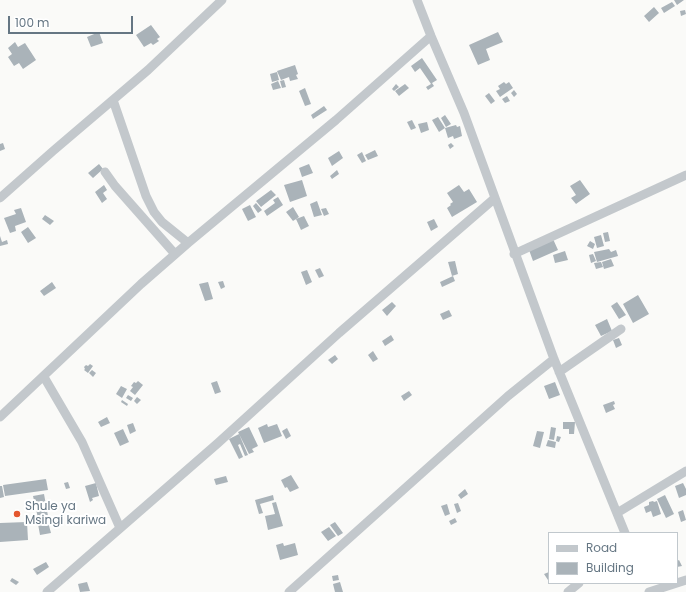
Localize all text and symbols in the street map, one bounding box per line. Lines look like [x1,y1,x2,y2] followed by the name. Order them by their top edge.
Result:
[10,8,135,34] scale bar
[15,14,49,31] text: 100 m
[25,500,106,528] place label: Shule ya Msingi kariwa
[12,509,22,519] marker: Shule ya Msingi kariwa
[548,532,678,584] legend
[586,539,617,556] text: Road
[586,559,634,576] text: Building

